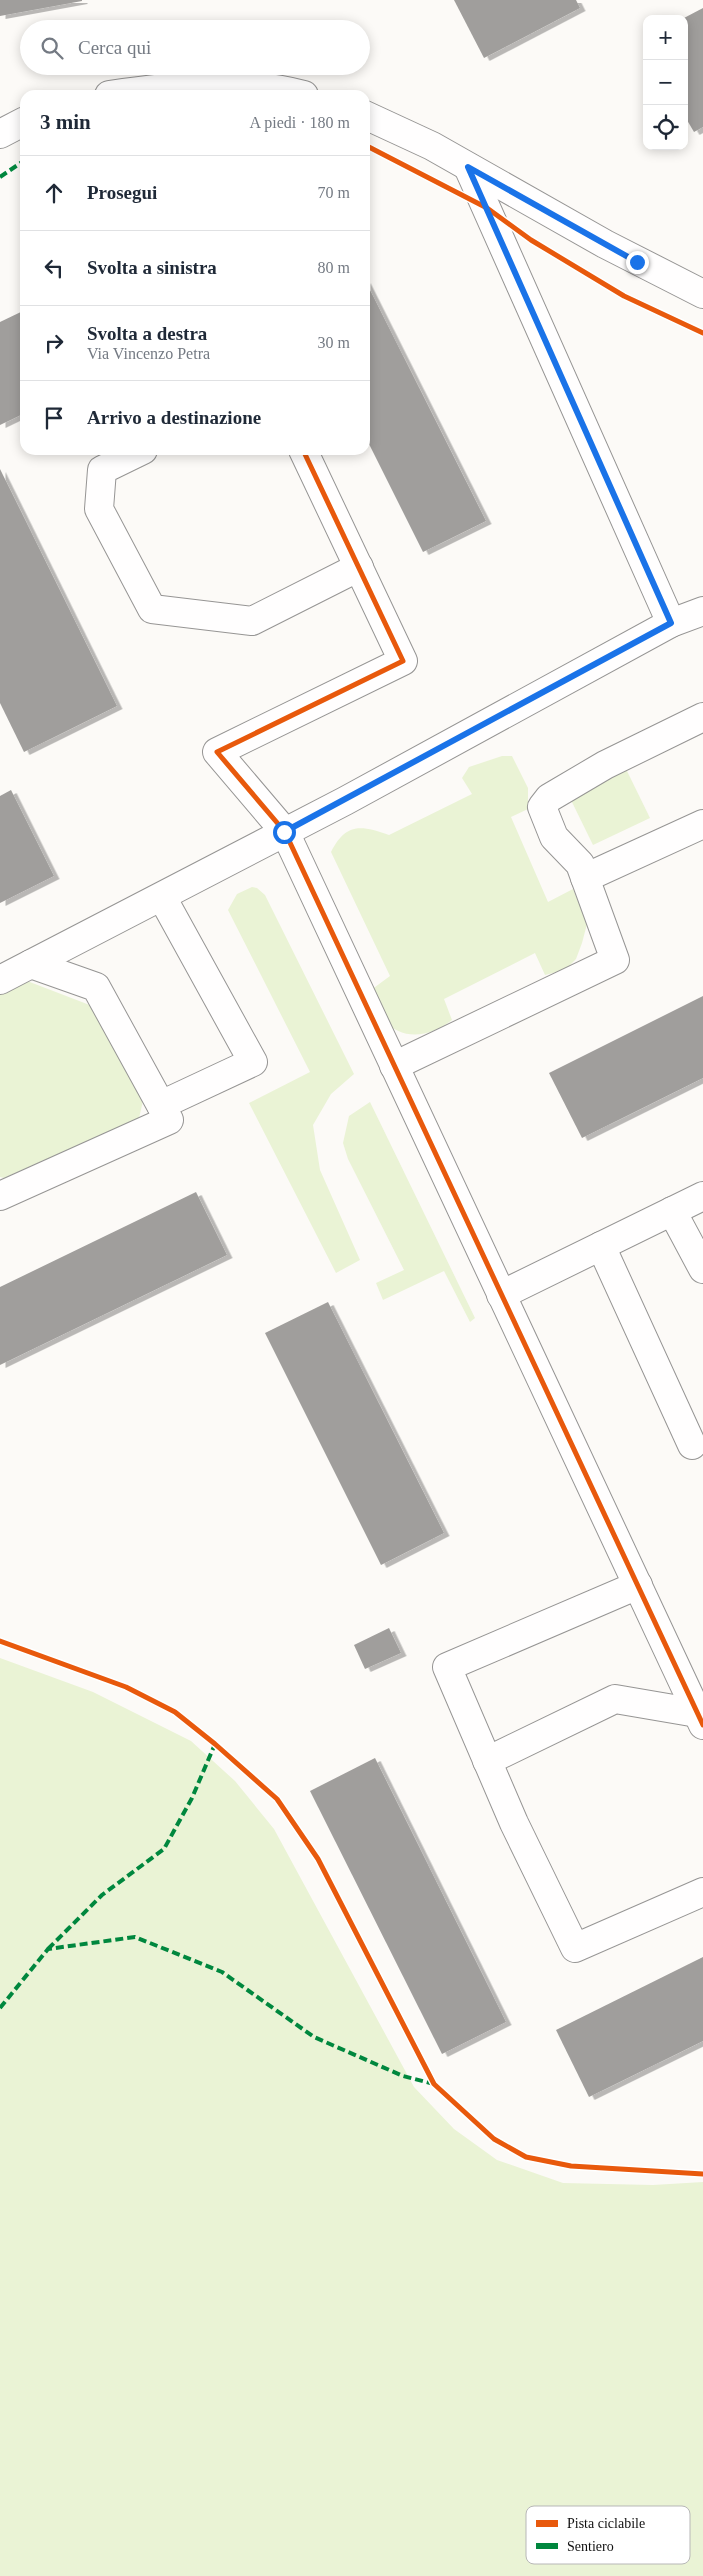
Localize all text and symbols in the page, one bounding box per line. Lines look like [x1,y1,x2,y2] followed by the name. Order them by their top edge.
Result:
[643,15,688,150] map controls
[643,15,688,60] button: +
[20,20,370,75] search box
[38,34,66,62] icon: search
[78,37,151,58] text: Cerca qui
[643,60,688,105] button: −
[643,105,688,150] button: locate
[40,110,91,134] text: 3 min
[250,114,350,131] text: A piedi · 180 m
[40,179,68,207] icon: ahead
[87,182,157,203] text: Prosegui
[318,184,350,201] text: 70 m
[626,251,649,274] route end
[40,254,68,282] icon: left
[87,257,217,278] text: Svolta a sinistra
[318,259,350,276] text: 80 m
[87,323,207,344] text: Svolta a destra
[40,329,68,357] icon: right
[318,334,350,351] text: 30 m
[87,345,210,362] text: Via Vincenzo Petra
[40,404,68,432] icon: arrive
[87,407,261,428] text: Arrivo a destinazione
[273,821,296,844] route start
[526,2506,690,2564] legend
[567,2516,645,2531] text: Pista ciclabile
[567,2539,614,2554] text: Sentiero

